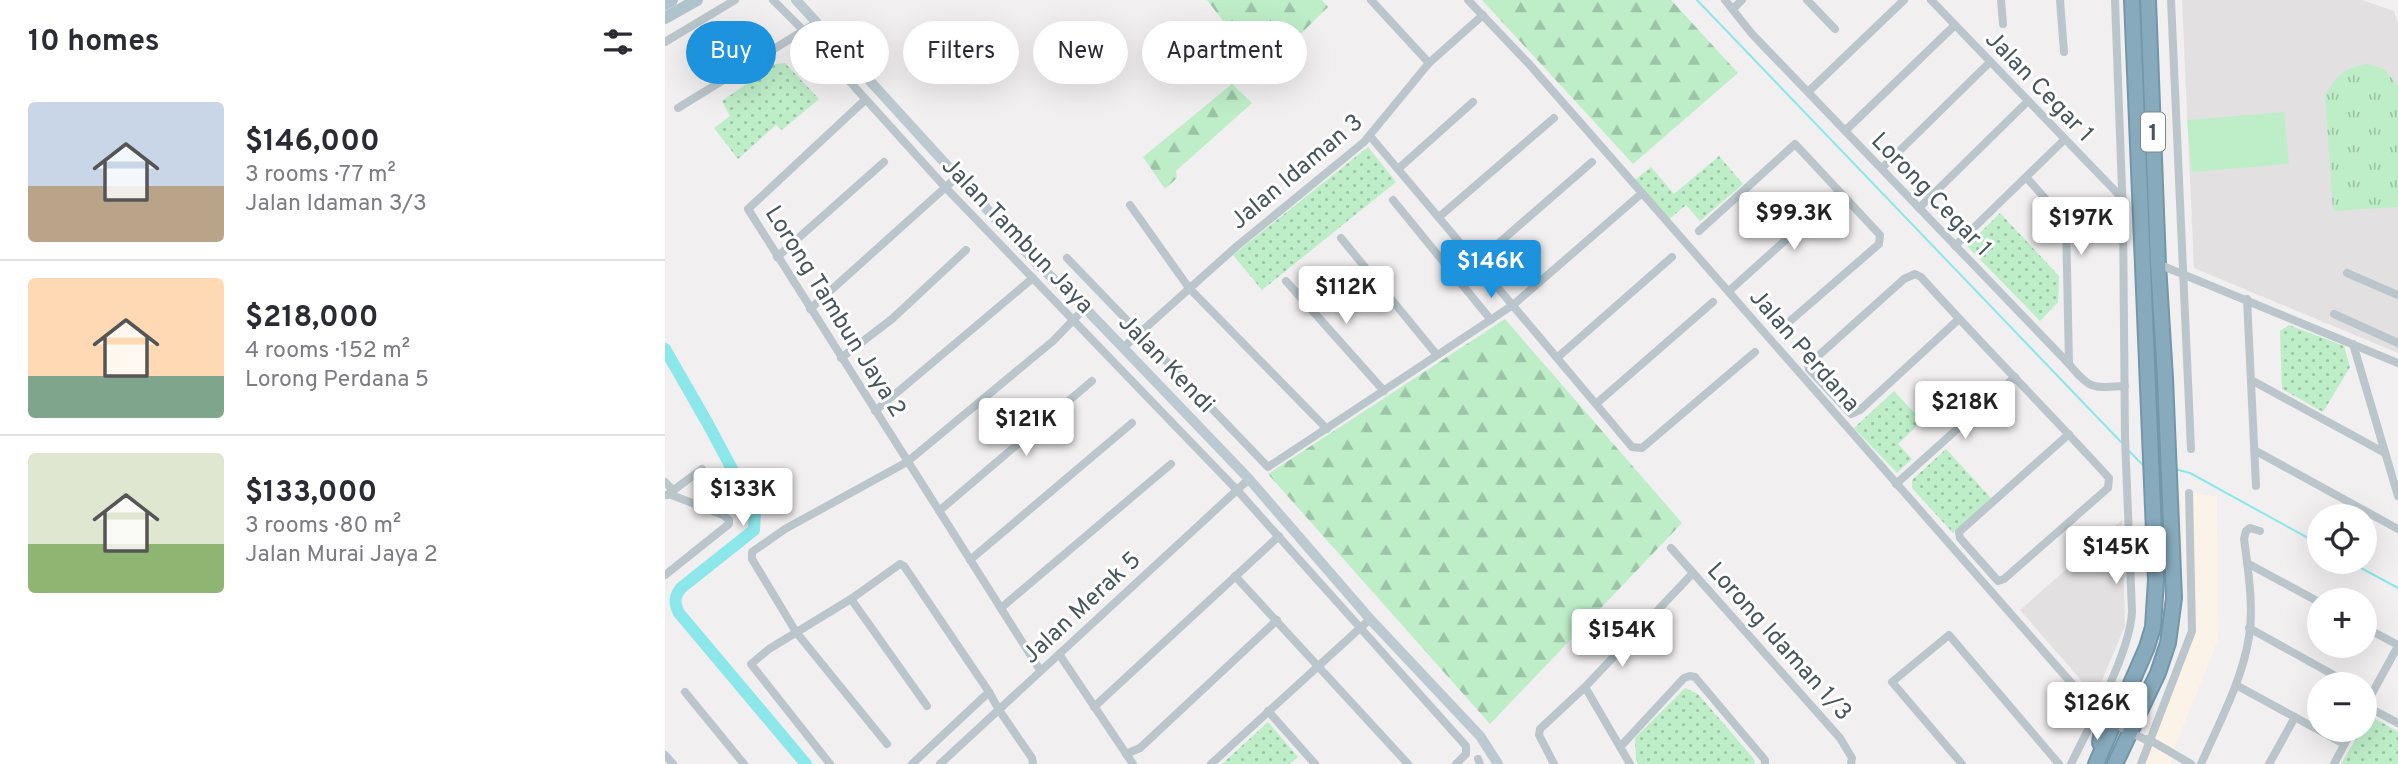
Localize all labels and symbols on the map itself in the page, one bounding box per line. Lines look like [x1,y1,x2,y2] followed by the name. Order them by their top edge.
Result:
[1978,25,2099,149] street label: Jalan Cegar 1
[1225,108,1370,237] street label: Jalan Idaman 3
[2141,113,2165,152] road number: 1
[1864,127,1997,264] street label: Lorong Cegar 1
[934,152,1099,321] street label: Jalan Tambun Jaya
[1737,192,1851,252] pin: $99.3K
[2032,198,2130,257] pin: $197K
[757,201,912,423] street label: Lorong Tambun Jaya 2
[1442,240,1540,300] pin: $146K
[1297,266,1395,326] pin: $112K
[1742,283,1865,419] street label: Jalan Perdana
[1111,309,1220,420] street label: Jalan Kendi
[1916,382,2014,441] pin: $218K
[977,398,1075,458] pin: $121K
[694,468,792,528] pin: $133K
[2067,526,2165,586] pin: $145K
[1017,546,1148,671] street label: Jalan Merak 5
[1700,557,1857,728] street label: Lorong Idaman 1/3
[1573,610,1671,669] pin: $154K
[2048,682,2146,742] pin: $126K

